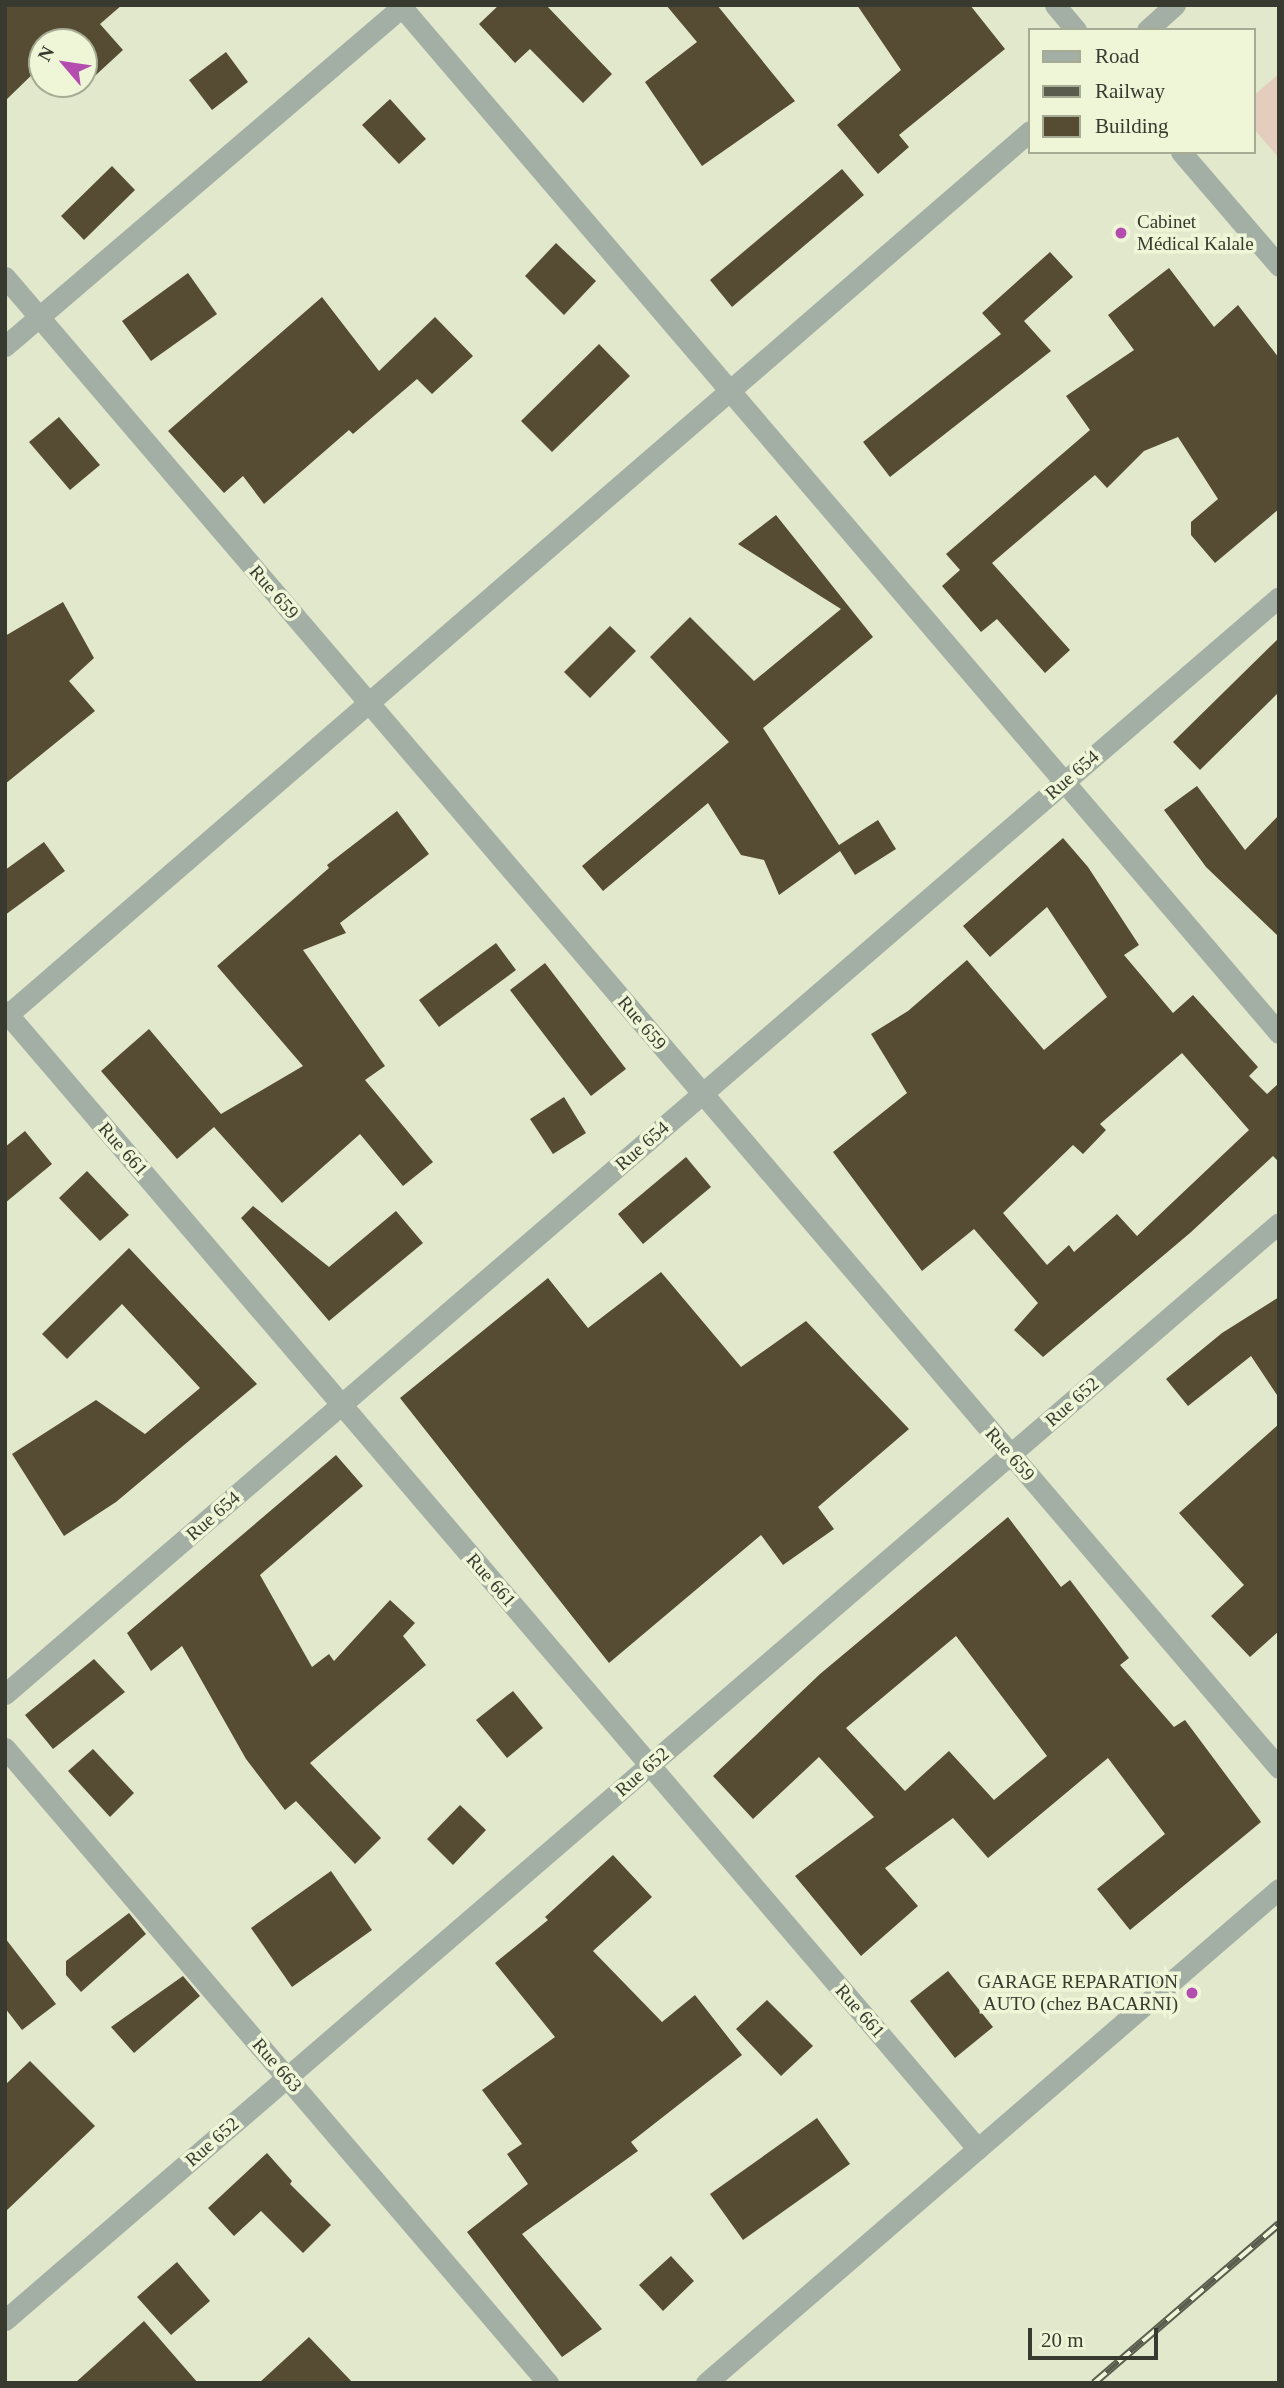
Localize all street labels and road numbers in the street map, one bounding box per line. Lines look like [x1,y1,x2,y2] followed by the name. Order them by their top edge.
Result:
[244,560,304,624] street label: Rue 659
[1040,745,1104,805] street label: Rue 654
[613,991,671,1055] street label: Rue 659
[610,1116,674,1176] street label: Rue 654
[93,1117,153,1181] street label: Rue 661
[1040,1372,1104,1432] street label: Rue 652
[980,1422,1040,1486] street label: Rue 659
[181,1486,245,1546] street label: Rue 654
[461,1548,521,1612] street label: Rue 661
[610,1742,674,1802] street label: Rue 652
[830,1979,890,2043] street label: Rue 661
[247,2033,307,2097] street label: Rue 663
[180,2112,244,2172] street label: Rue 652

